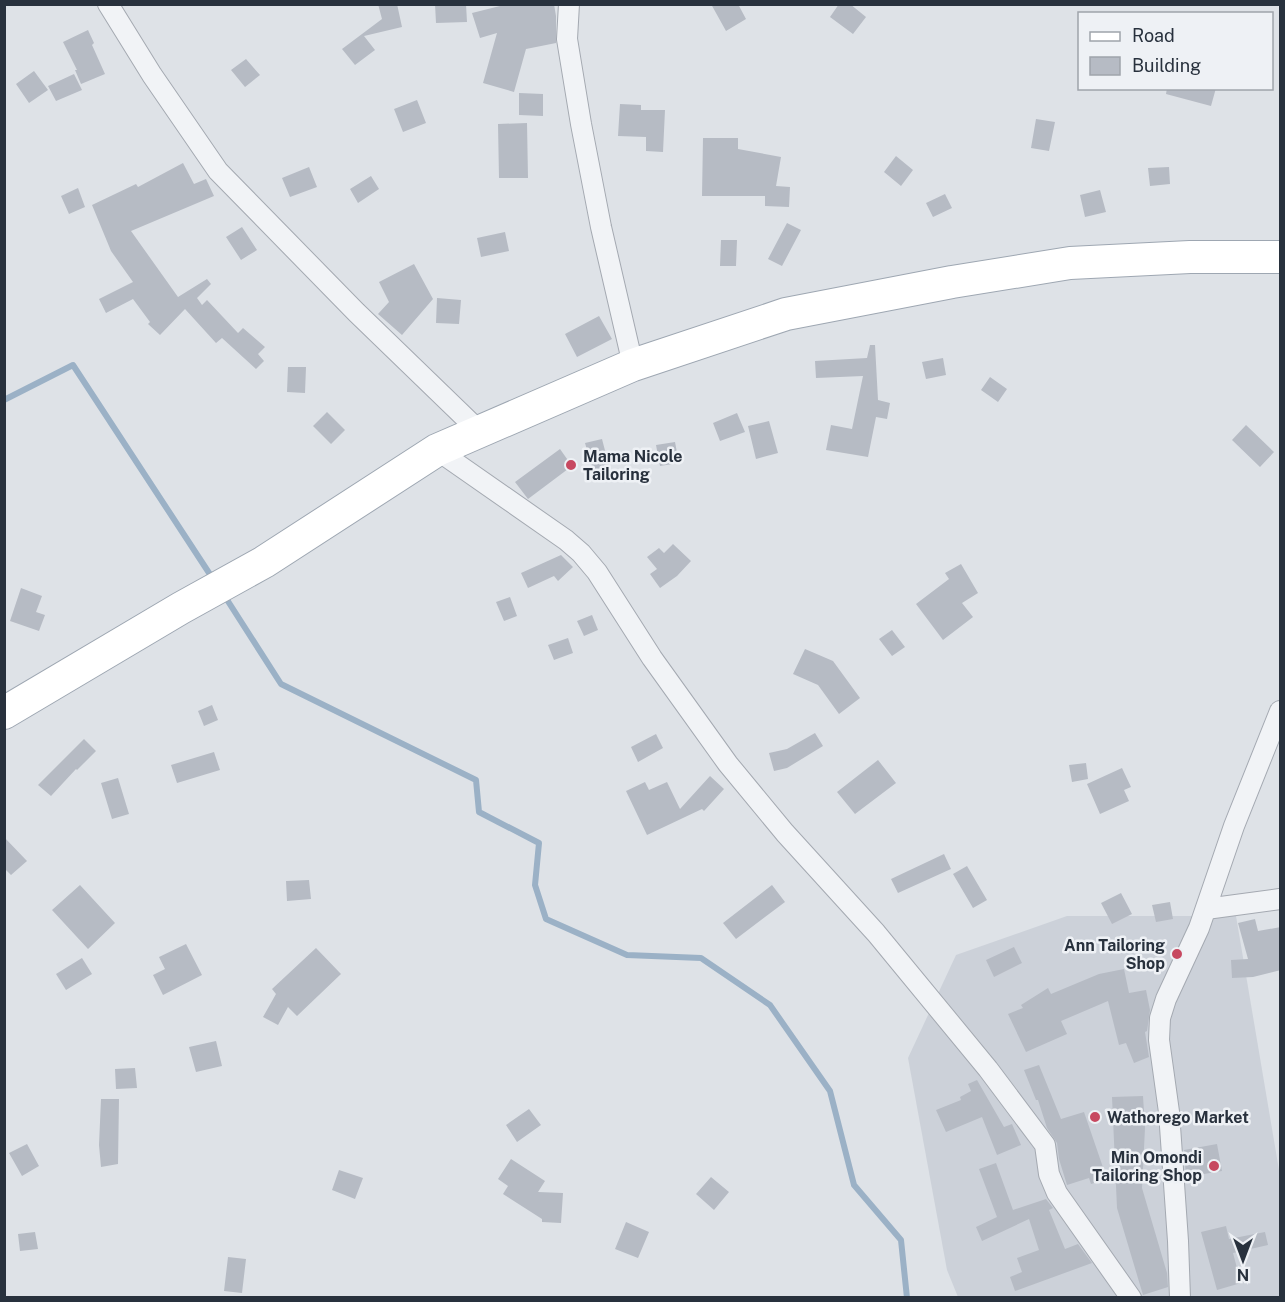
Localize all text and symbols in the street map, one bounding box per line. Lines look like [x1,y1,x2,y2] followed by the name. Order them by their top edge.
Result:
[1078,12,1273,90] legend
[1132,25,1175,46] text: Road
[1132,55,1201,76] text: Building
[583,447,682,484] place label: Mama Nicole Tailoring
[564,458,578,472] marker: Mama Nicole Tailoring
[1064,936,1165,973] place label: Ann Tailoring Shop
[1170,947,1184,961] marker: Ann Tailoring Shop
[1107,1108,1249,1127] place label: Wathorego Market
[1088,1110,1102,1124] marker: Wathorego Market
[1092,1148,1202,1185] place label: Min Omondi Tailoring Shop
[1207,1159,1221,1173] marker: Min Omondi Tailoring Shop
[1213,1230,1273,1290] north arrow
[1237,1265,1249,1284] text: N

